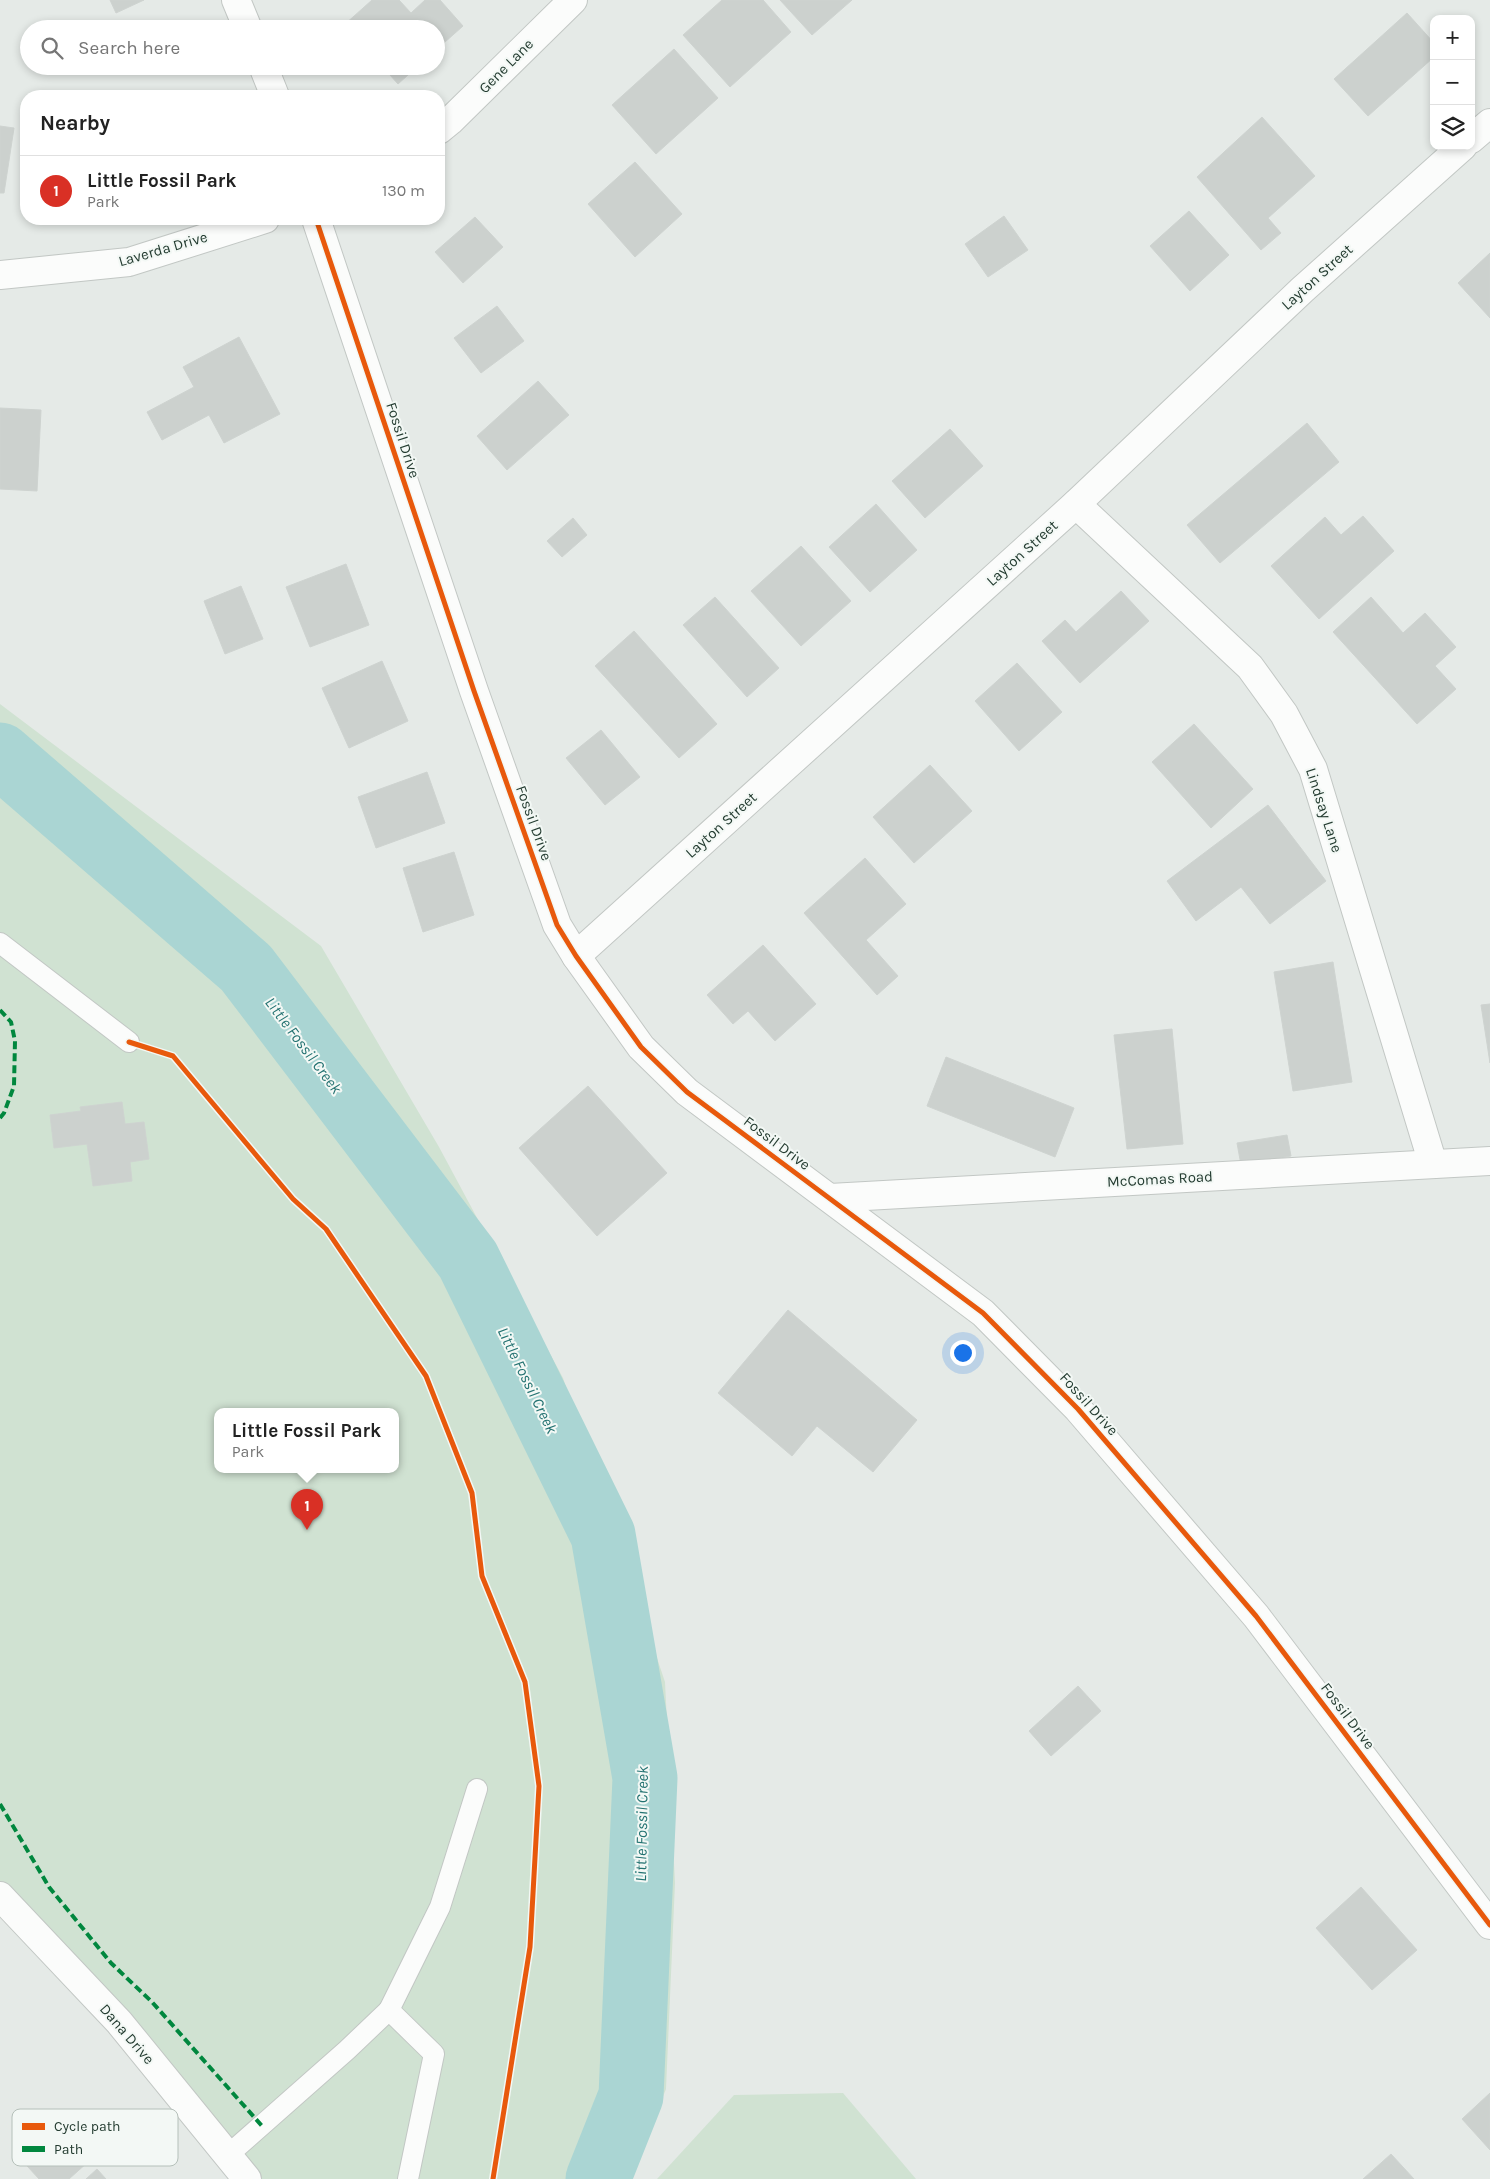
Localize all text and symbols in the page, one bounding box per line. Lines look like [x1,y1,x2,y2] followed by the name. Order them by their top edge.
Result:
[1430,15,1475,150] map controls
[1430,15,1475,60] button: +
[20,20,445,75] search box
[38,34,66,62] icon: search
[475,35,537,97] street label: Gene Lane
[78,37,180,59] text: Search here
[1430,60,1475,105] button: −
[1430,105,1475,150] button: layers
[40,111,110,135] text: Nearby
[87,170,237,192] text: Little Fossil Park
[53,181,59,200] text: 1
[382,181,425,200] text: 130 m
[87,192,119,211] text: Park
[116,228,210,270] street label: Laverda Drive
[1278,240,1357,314] street label: Layton Street
[382,400,424,480] street label: Fossil Drive
[983,516,1062,590] street label: Layton Street
[1302,765,1346,855] street label: Lindsay Lane
[512,783,556,863] street label: Fossil Drive
[682,788,761,862] street label: Layton Street
[261,993,347,1098] water label: Little Fossil Creek
[740,1112,814,1174] street label: Fossil Drive
[1107,1167,1213,1191] street label: McComas Road
[494,1324,562,1437] water label: Little Fossil Creek
[950,1340,976,1366] your location
[1056,1369,1122,1439] street label: Fossil Drive
[214,1408,399,1473] popup
[232,1420,381,1442] text: Little Fossil Park
[232,1442,264,1461] text: Park
[291,1489,323,1530] pin: 1
[1317,1679,1379,1753] street label: Fossil Drive
[631,1765,652,1882] water label: Little Fossil Creek
[96,2000,158,2068] street label: Dana Drive
[12,2109,178,2166] legend
[54,2118,120,2135] text: Cycle path
[54,2141,83,2158] text: Path

